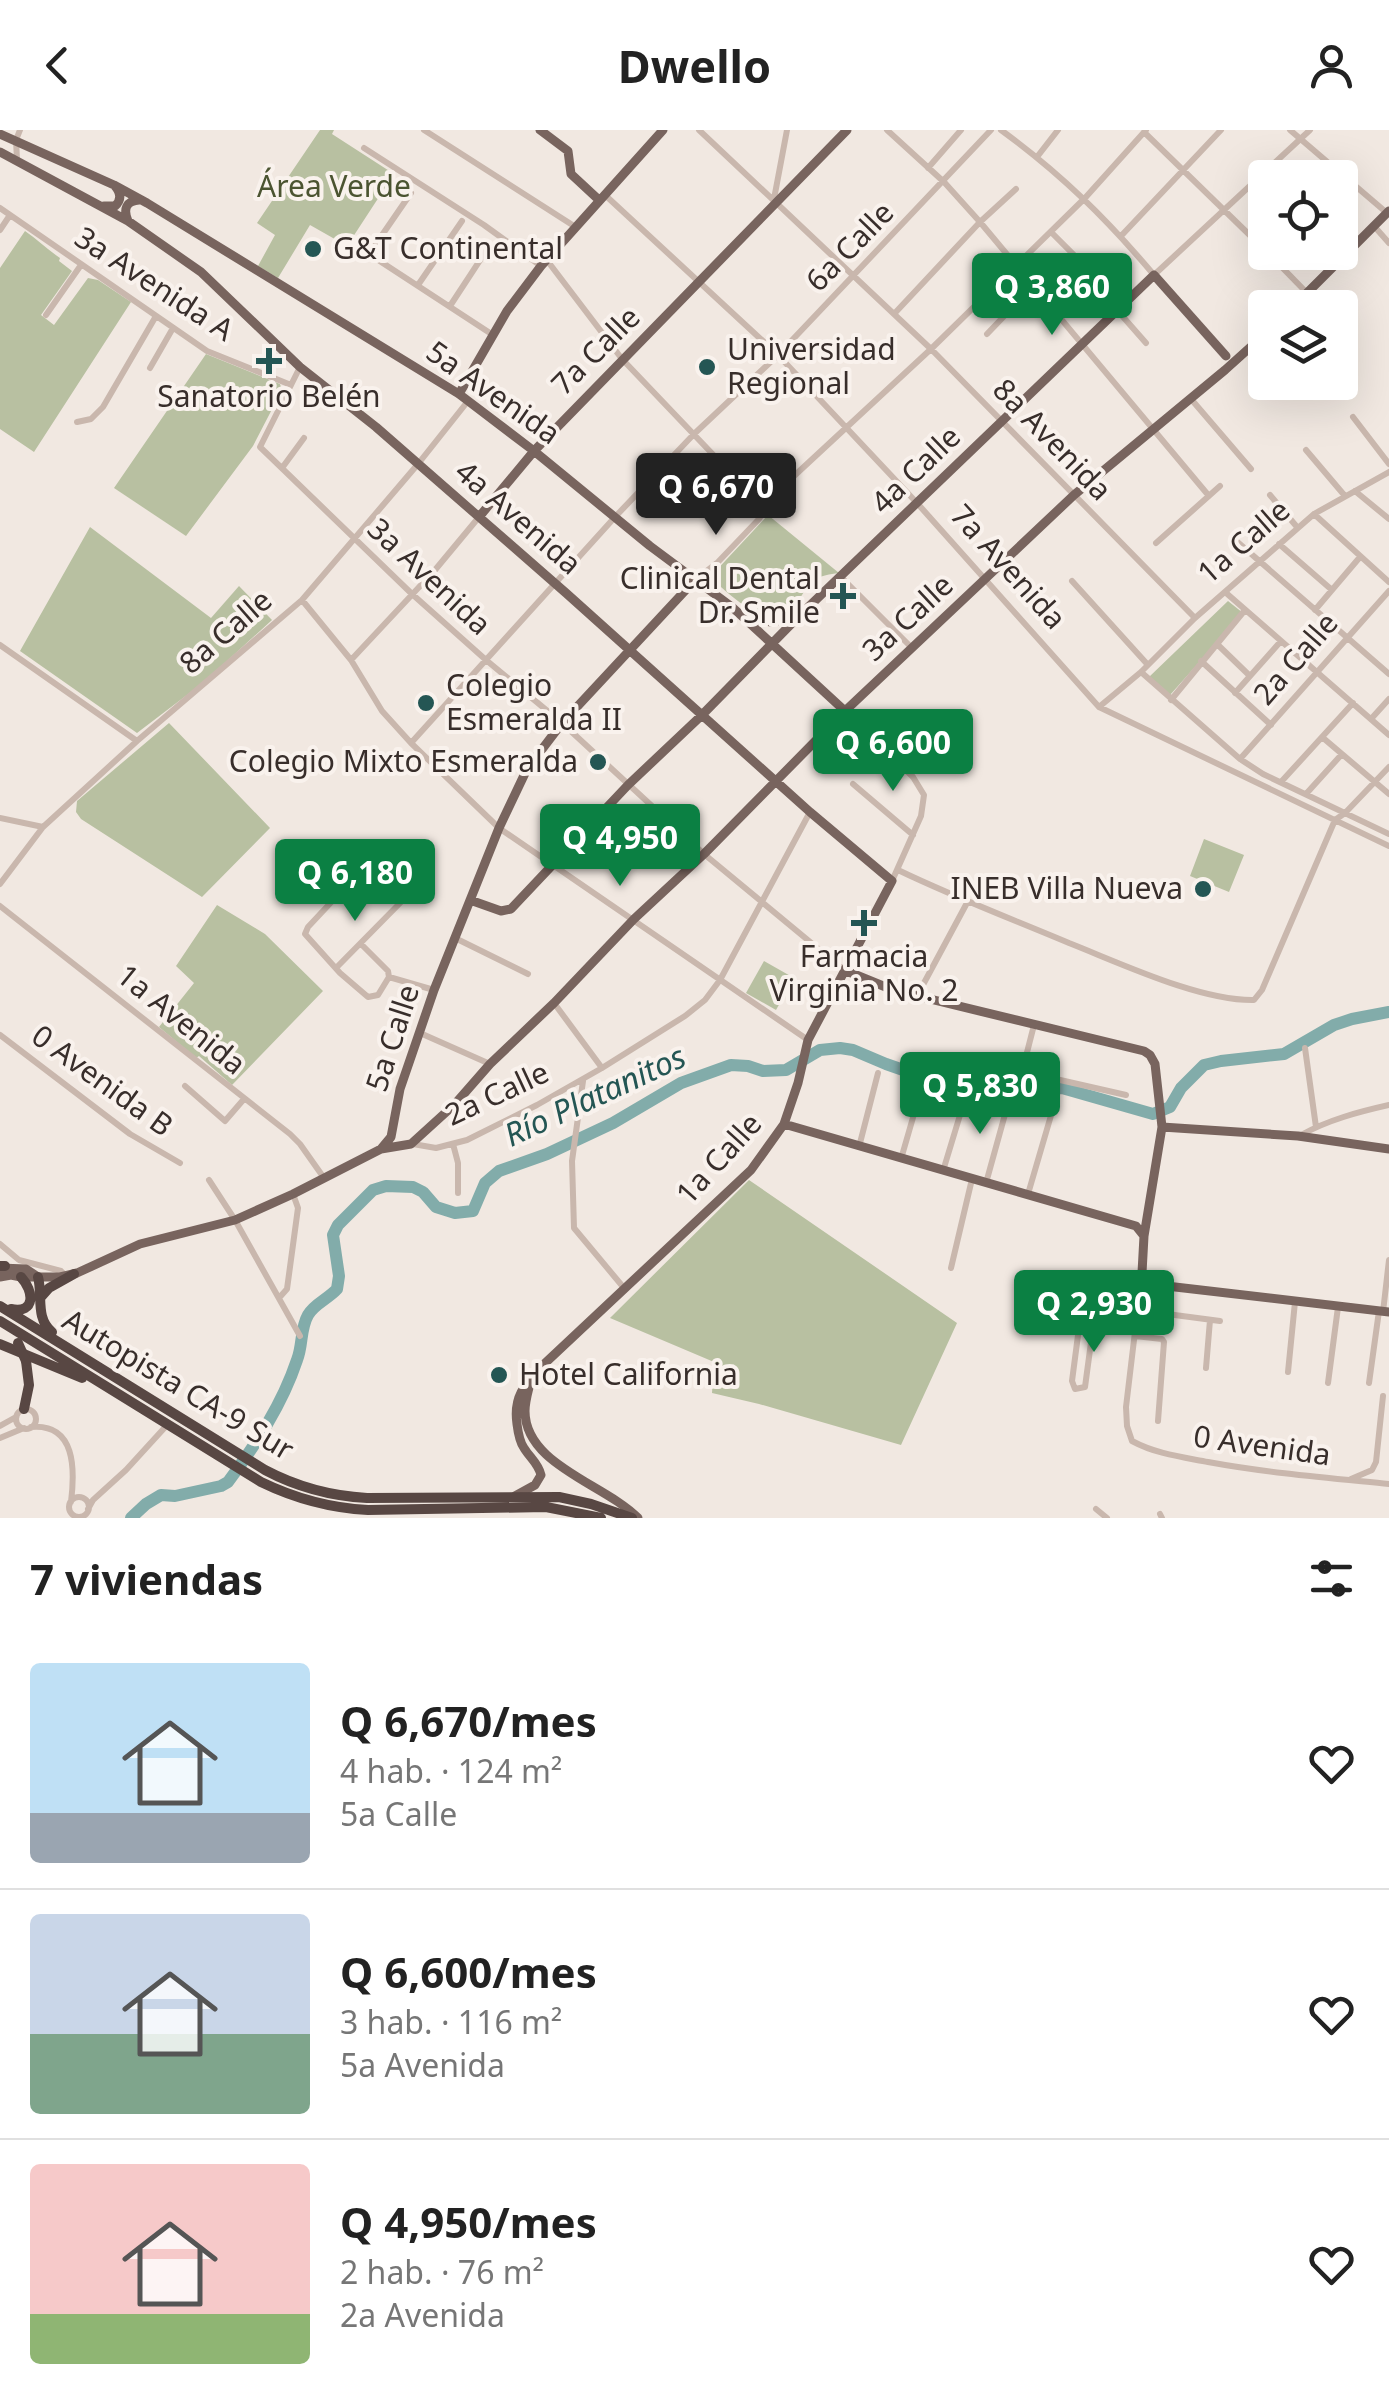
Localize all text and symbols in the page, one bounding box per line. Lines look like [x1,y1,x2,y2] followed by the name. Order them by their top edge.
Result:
[618,35,771,96] text: Dwello
[30,38,85,93] icon: back
[1304,38,1359,93] icon: person
[1248,160,1358,400] map controls
[1248,160,1358,270] button: locate
[257,165,411,206] park label: Área Verde
[796,192,902,300] street label: 6a Calle
[67,216,243,350] street label: 3a Avenida A
[333,227,563,268] place label: G&T Continental
[302,238,324,260] marker: G&T Continental
[960,253,1144,338] pin: Q 3,860
[994,264,1110,307] text: Q 3,860
[1248,290,1358,400] button: layers
[542,297,648,403] street label: 7a Calle
[727,328,896,403] place label: Universidad Regional
[419,331,569,453] street label: 5a Avenida
[256,348,282,374] marker: Sanatorio Belén
[696,356,718,378] marker: Universidad Regional
[985,369,1122,509] street label: 8a Avenida
[157,375,381,416] place label: Sanatorio Belén
[861,416,969,522] street label: 4a Calle
[447,451,591,583] street label: 4a Avenida
[624,453,808,538] pin: Q 6,670
[658,464,774,507] text: Q 6,670
[1188,489,1298,592] street label: 1a Calle
[942,495,1076,637] street label: 7a Avenida
[359,508,501,644] street label: 3a Avenida
[620,557,820,632] place label: Clinical Dental Dr. Smile
[853,564,961,669] street label: 3a Calle
[170,579,280,682] street label: 8a Calle
[830,583,856,609] marker: Clinical Dental Dr. Smile
[1243,603,1346,713] street label: 2a Calle
[446,664,622,739] place label: Colegio Esmeralda II
[415,692,437,714] marker: Colegio Esmeralda II
[801,709,985,794] pin: Q 6,600
[835,720,951,763] text: Q 6,600
[229,740,578,781] place label: Colegio Mixto Esmeralda
[587,751,609,773] marker: Colegio Mixto Esmeralda
[528,804,712,889] pin: Q 4,950
[562,815,678,858] text: Q 4,950
[263,839,447,924] pin: Q 6,180
[297,850,413,893] text: Q 6,180
[950,867,1183,908] place label: INEB Villa Nueva
[1192,878,1214,900] marker: INEB Villa Nueva
[853,912,875,934] marker: Farmacia Virginia No. 2
[770,935,958,1010] place label: Farmacia Virginia No. 2
[109,954,255,1083] street label: 1a Avenida
[355,979,428,1096] street label: 5a Calle
[24,1015,182,1145] street label: 0 Avenida B
[497,1034,692,1155] water label: Río Platanitos
[438,1051,555,1134] street label: 2a Calle
[888,1052,1072,1137] pin: Q 5,830
[922,1063,1038,1106] text: Q 5,830
[666,1103,770,1213] street label: 1a Calle
[1002,1270,1186,1355] pin: Q 2,930
[1036,1281,1152,1324] text: Q 2,930
[56,1298,302,1469] street label: Autopista CA-9 Sur
[519,1353,738,1394] place label: Hotel California
[488,1364,510,1386] marker: Hotel California
[1191,1415,1333,1474] street label: 0 Avenida
[30,1550,263,1607] text: 7 viviendas
[1304,1551,1359,1606] icon: filters
[340,1692,597,1749] text: Q 6,670/mes
[110,1703,230,1823] icon: home
[1304,1736,1359,1791] icon: heart
[340,1749,562,1792] text: 4 hab. · 124 m²
[340,1792,457,1835] text: 5a Calle
[340,1943,597,2000] text: Q 6,600/mes
[110,1954,230,2074] icon: home
[1304,1987,1359,2042] icon: heart
[340,2000,562,2043] text: 3 hab. · 116 m²
[340,2043,505,2086] text: 5a Avenida
[340,2193,597,2250] text: Q 4,950/mes
[110,2204,230,2324] icon: home
[1304,2237,1359,2292] icon: heart
[340,2250,544,2293] text: 2 hab. · 76 m²
[340,2293,505,2336] text: 2a Avenida

